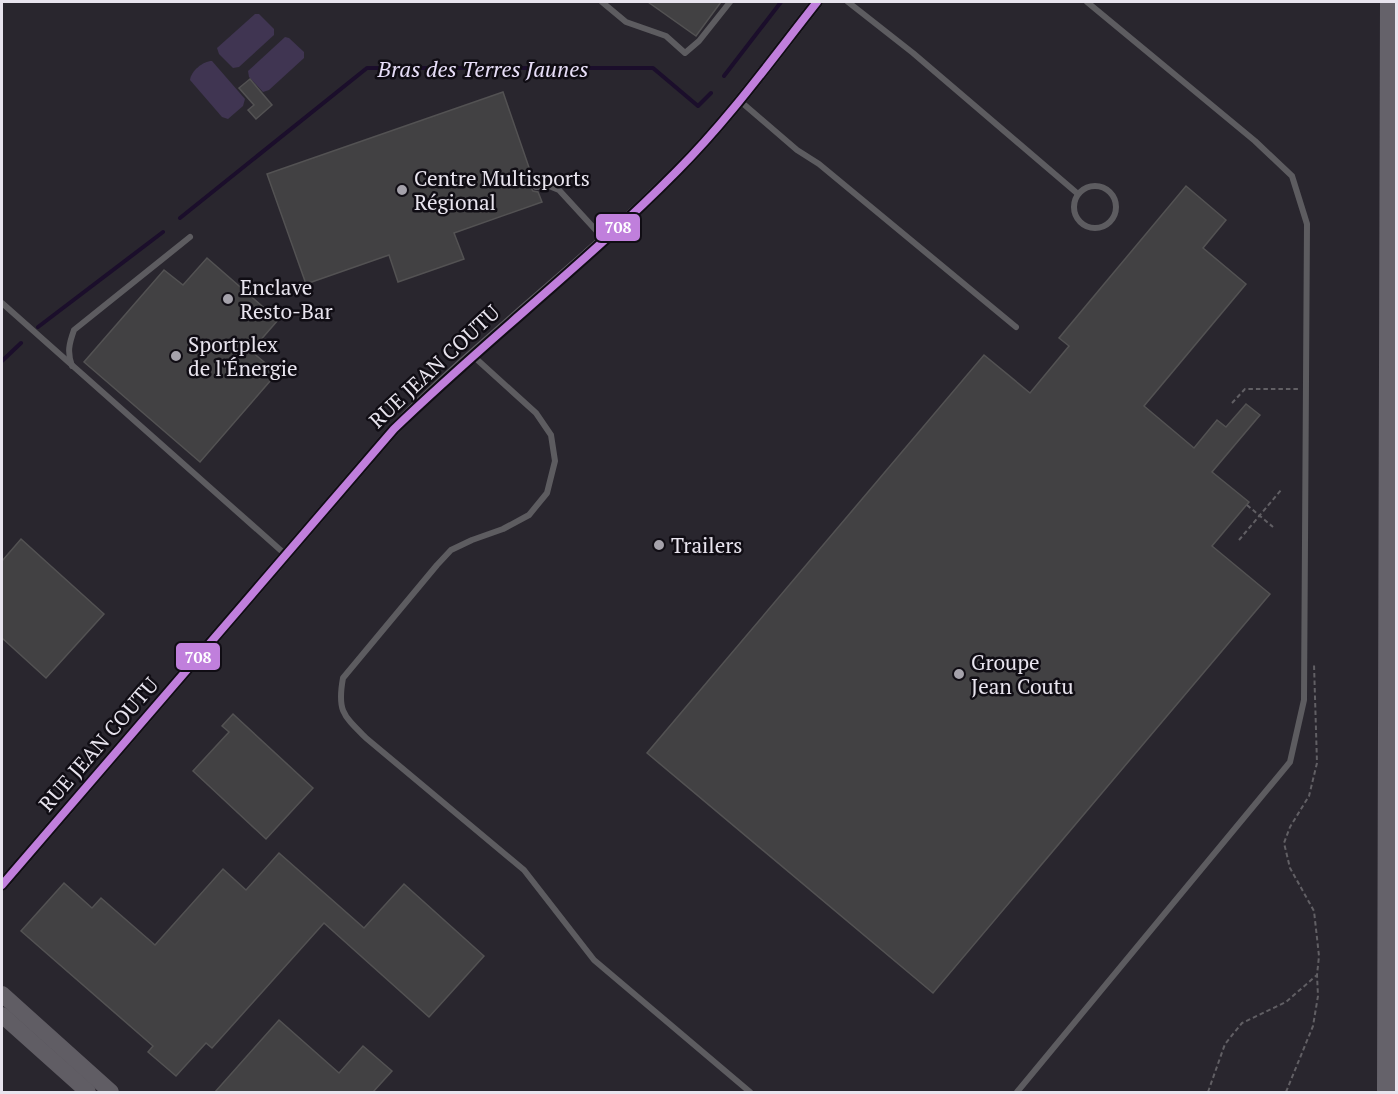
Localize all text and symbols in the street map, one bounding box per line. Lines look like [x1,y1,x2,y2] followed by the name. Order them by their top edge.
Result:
[377,54,588,83] water label: Bras des Terres Jaunes
[414,164,590,216] place label: Centre Multisports Régional
[395,183,409,197] marker: Centre Multisports Régional
[595,213,641,242] line badge: 708
[604,216,632,238] text: 708
[240,273,333,325] place label: Enclave Resto-Bar
[221,292,235,306] marker: Enclave Resto-Bar
[363,298,505,434] street label: RUE JEAN COUTU
[188,330,298,382] place label: Sportplex de l'Énergie
[169,349,183,363] marker: Sportplex de l'Énergie
[671,531,742,559] place label: Trailers
[652,538,666,552] marker: Trailers
[175,642,221,671] line badge: 708
[184,646,212,668] text: 708
[971,648,1073,700] place label: Groupe Jean Coutu
[952,667,966,681] marker: Groupe Jean Coutu
[32,671,164,817] street label: RUE JEAN COUTU

